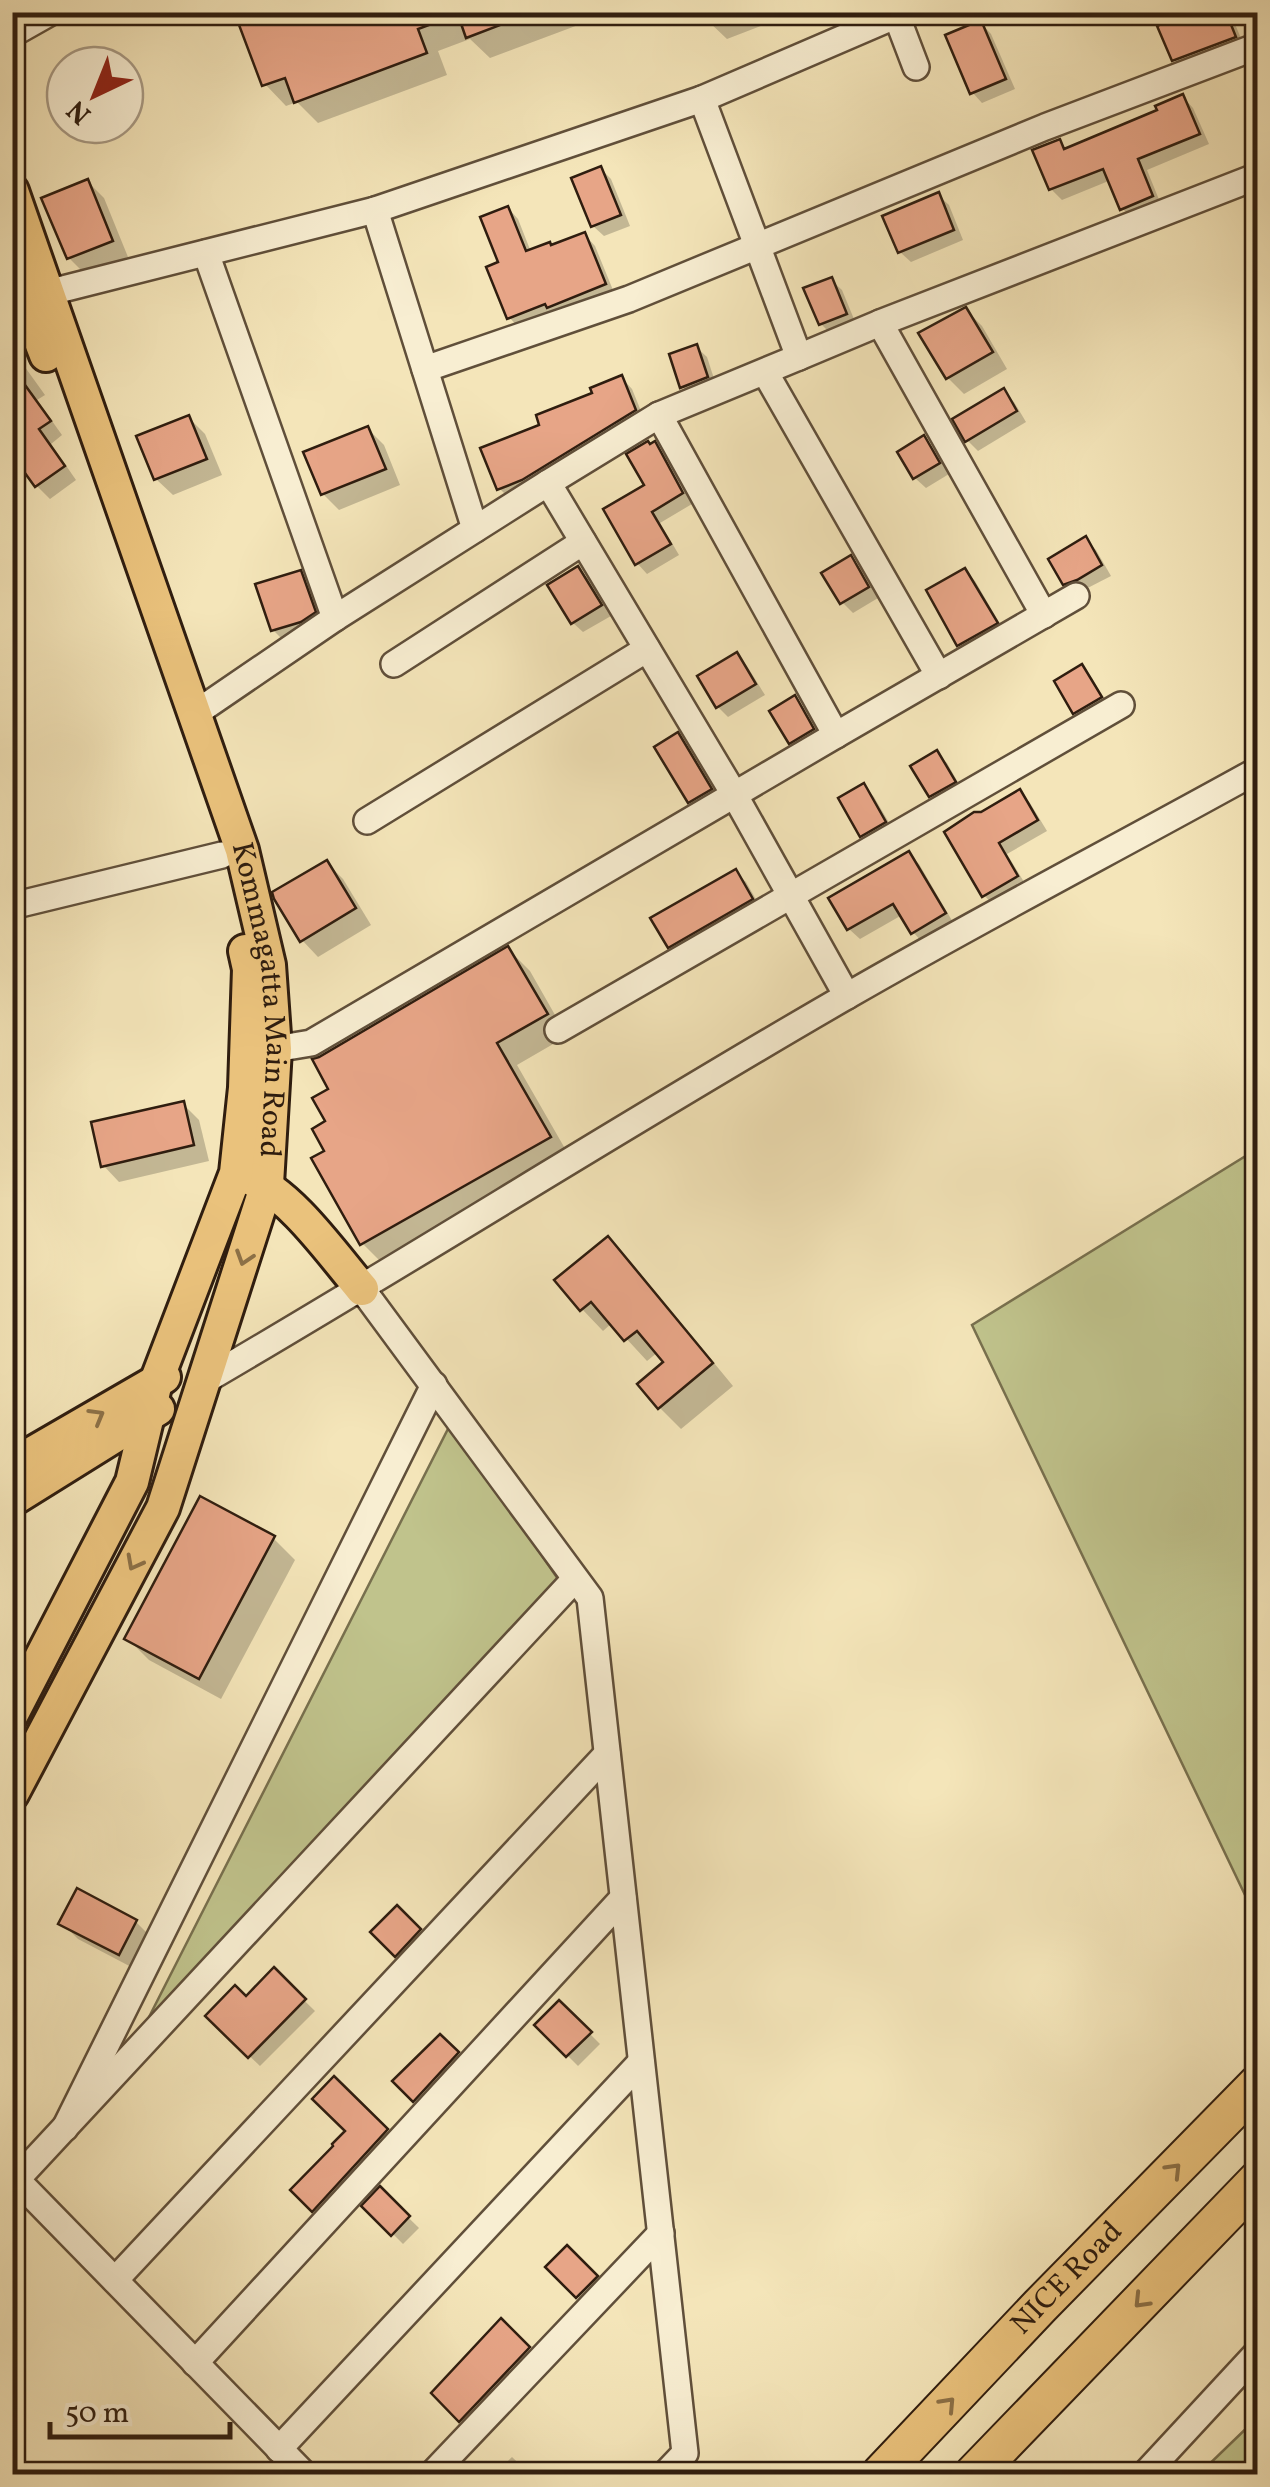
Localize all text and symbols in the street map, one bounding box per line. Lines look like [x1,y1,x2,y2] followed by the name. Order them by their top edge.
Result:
[45,45,145,145] north arrow
[59,90,100,133] text: N
[220,838,296,1159] street label: Kommagatta Main Road
[235,1248,255,1265] one-way arrow
[86,1409,104,1428] one-way arrow
[127,1552,146,1570] one-way arrow
[1162,2163,1180,2181] one-way arrow
[1002,2212,1133,2345] street label: NICE Road
[1135,2289,1153,2308] one-way arrow
[50,2377,230,2439] scale bar
[65,2393,129,2435] text: 50 m
[936,2397,954,2415] one-way arrow

